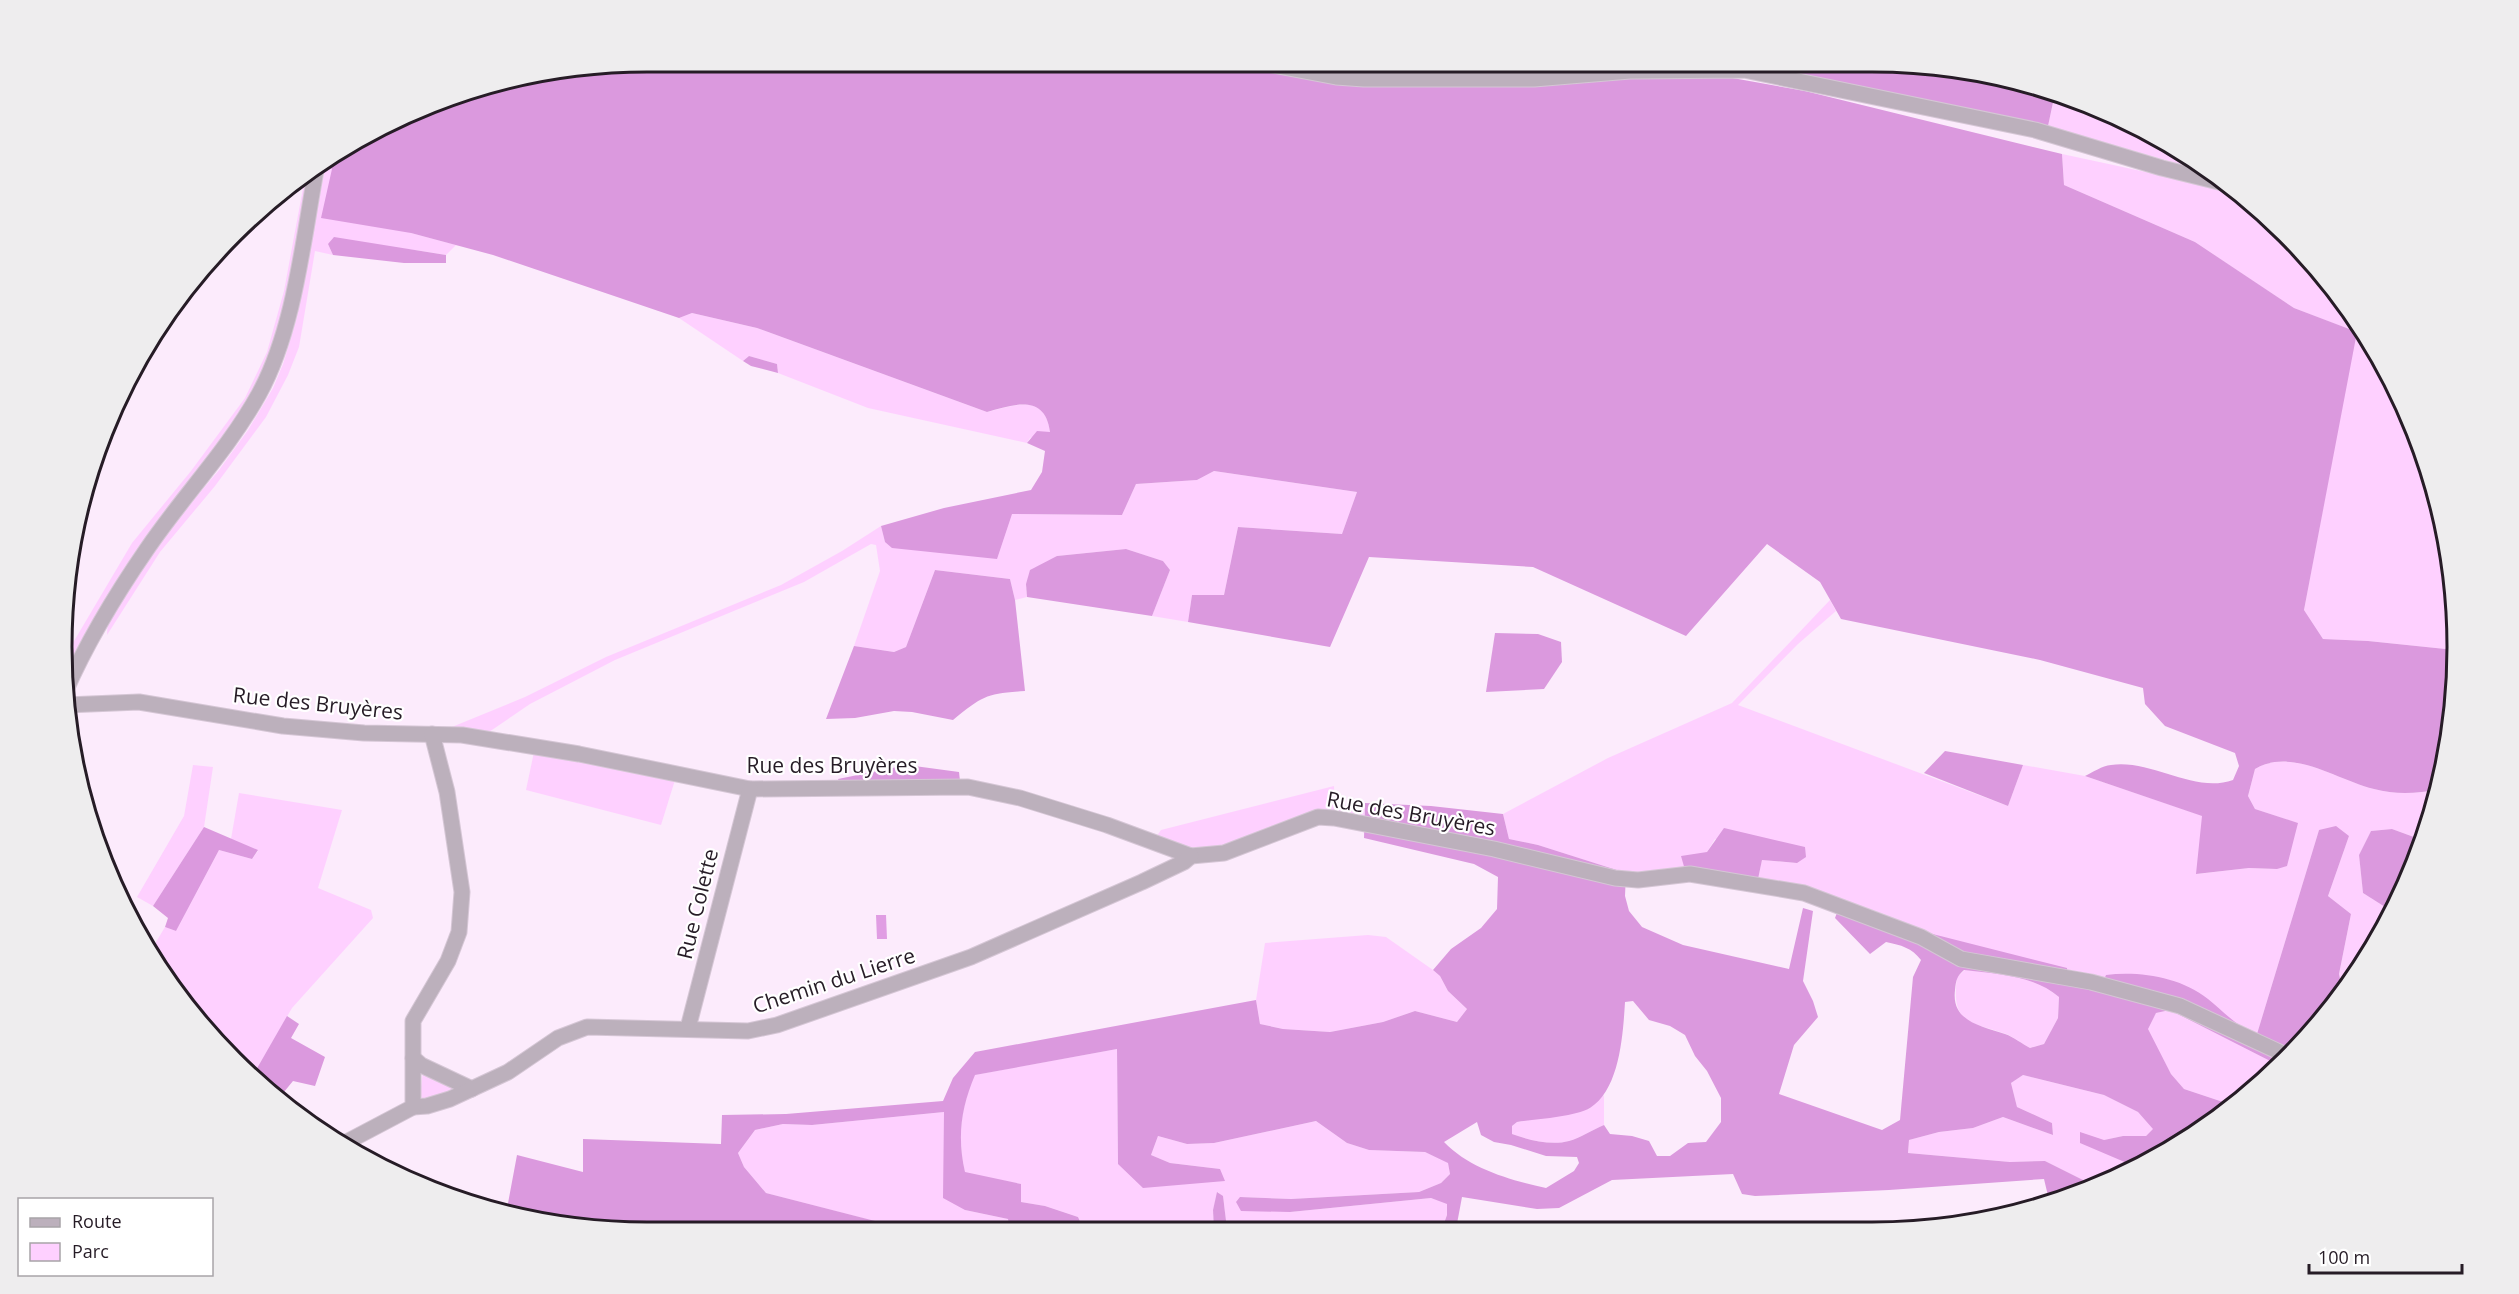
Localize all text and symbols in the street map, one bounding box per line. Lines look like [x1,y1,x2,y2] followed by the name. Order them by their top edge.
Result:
[232,680,405,726] street label: Rue des Bruyères
[747,751,917,779] street label: Rue des Bruyères
[1325,784,1498,842] street label: Rue des Bruyères
[670,846,724,962] street label: Rue Colette
[749,941,918,1020] street label: Chemin du Lierre
[18,1198,213,1276] legend
[72,1209,122,1233] text: Route
[2309,1237,2462,1275] scale bar
[72,1239,109,1263] text: Parc
[2318,1245,2370,1269] text: 100 m

